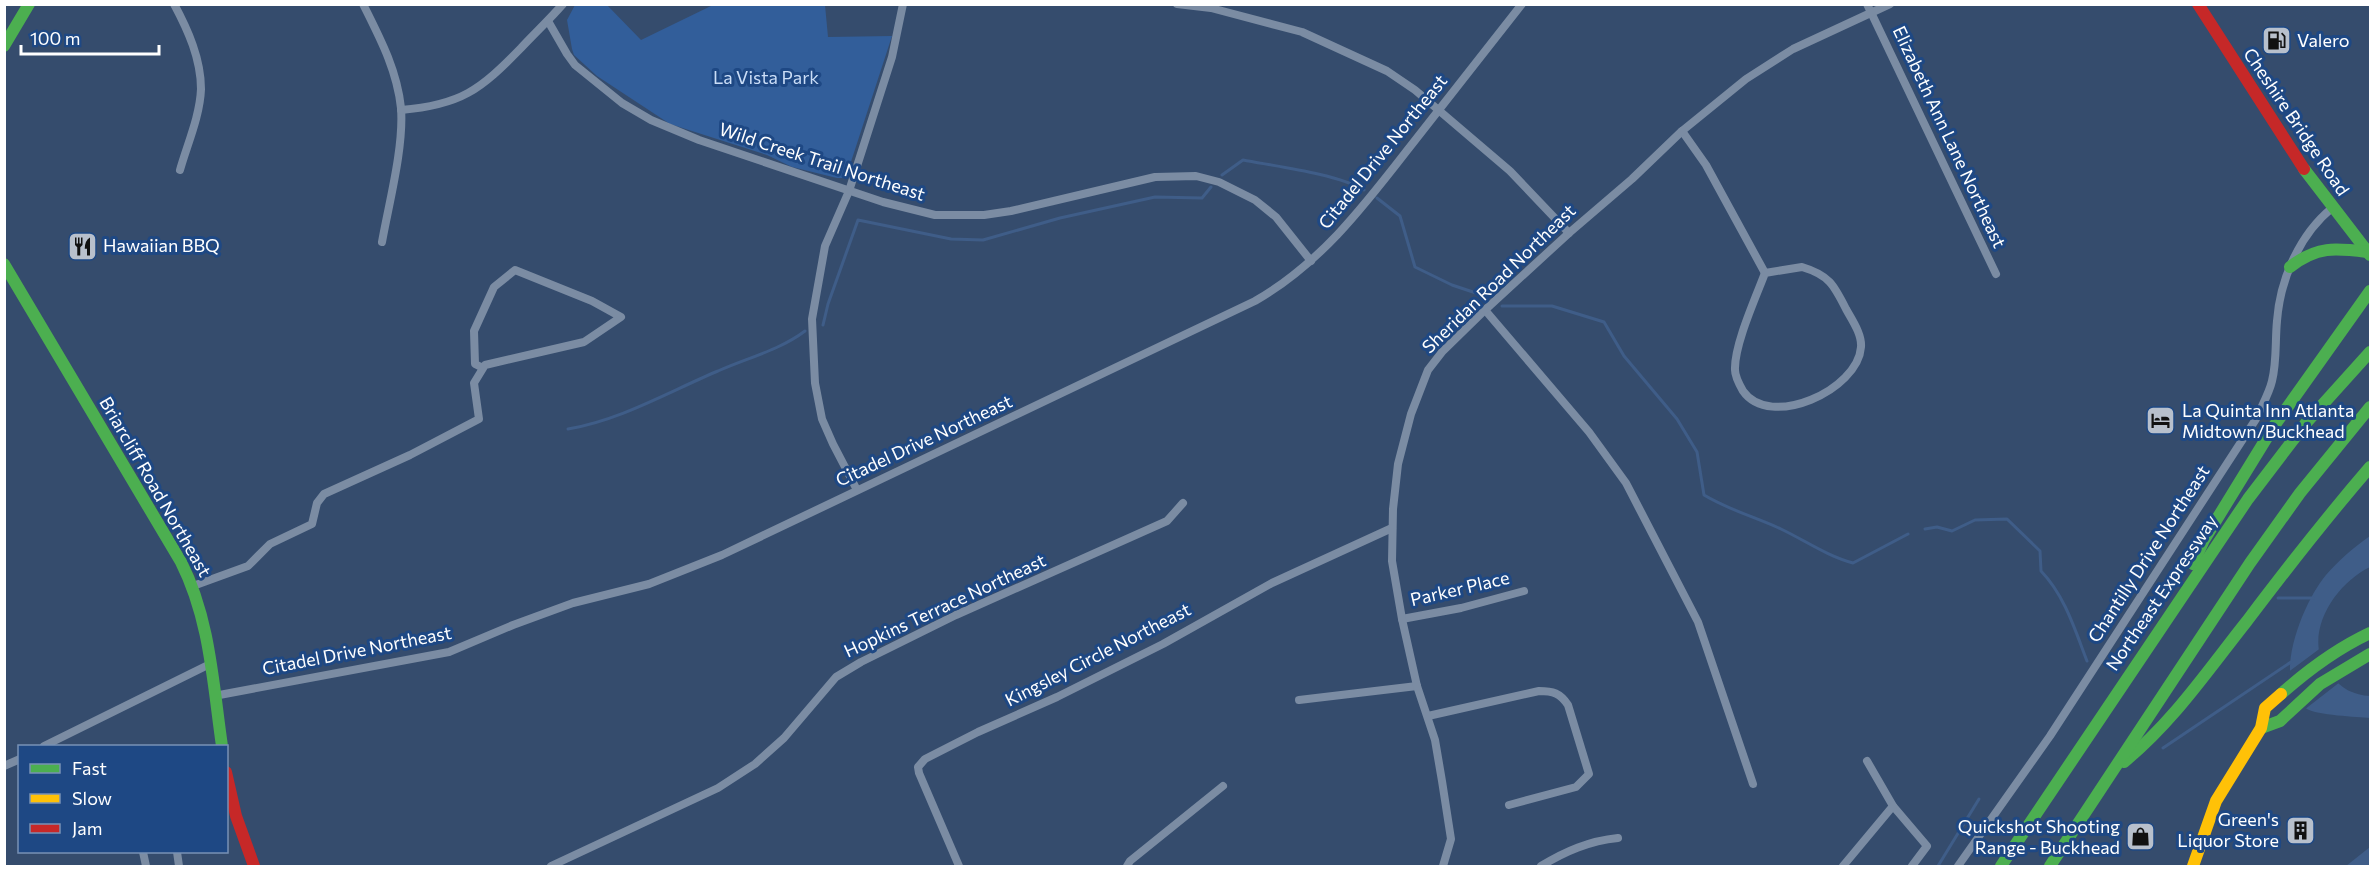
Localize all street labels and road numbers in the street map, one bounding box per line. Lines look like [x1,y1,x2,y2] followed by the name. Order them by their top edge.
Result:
[1889,22,2011,251] street label: Elizabeth Ann Lane Northeast
[2239,43,2354,200] street label: Cheshire Bridge Road
[1313,70,1451,233] street label: Citadel Drive Northeast
[716,117,928,205] street label: Wild Creek Trail Northeast
[1417,199,1580,357] street label: Sheridan Road Northeast
[832,390,1015,491] street label: Citadel Drive Northeast
[95,393,216,580] street label: Briarcliff Road Northeast
[2083,461,2214,646] street label: Chantilly Drive Northeast
[2101,510,2222,675] street label: Northeast Expressway
[840,549,1049,662] street label: Hopkins Terrace Northeast
[1408,566,1511,610] street label: Parker Place
[1001,598,1194,711] street label: Kingsley Circle Northeast
[260,621,453,679] street label: Citadel Drive Northeast

